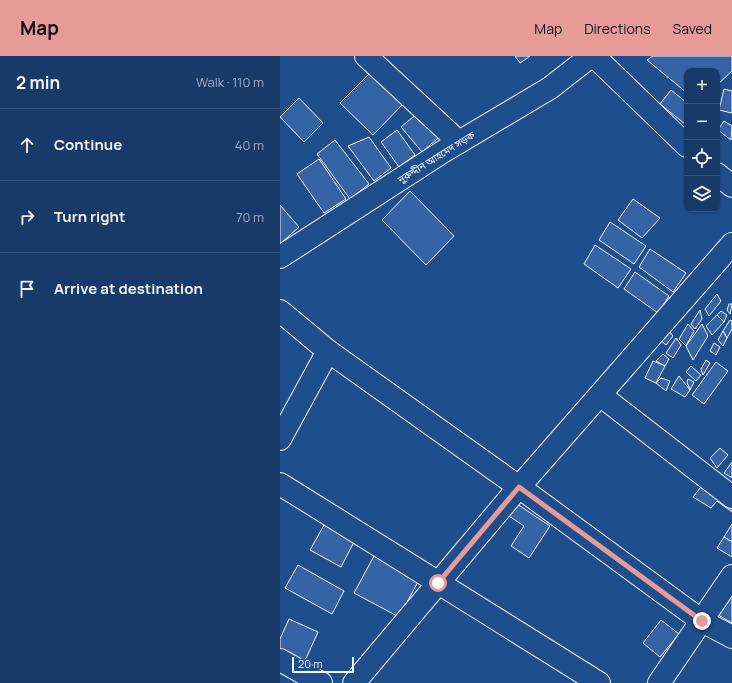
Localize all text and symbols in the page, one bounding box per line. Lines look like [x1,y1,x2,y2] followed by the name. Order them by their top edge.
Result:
[20,15,59,41] text: Map
[534,19,562,38] text: Map
[584,19,651,38] text: Directions
[673,19,712,38] text: Saved
[684,68,720,212] map controls
[684,68,720,104] button: +
[16,71,60,94] text: 2 min
[196,73,264,91] text: Walk · 110 m
[684,104,720,140] button: −
[394,127,478,187] street label: নুরুদ্দীন আহমেদ সড়ক
[16,134,38,156] icon: ahead
[54,134,122,155] text: Continue
[235,136,264,154] text: 40 m
[684,140,720,176] button: locate
[684,176,720,212] button: layers
[16,206,38,228] icon: right
[54,206,125,227] text: Turn right
[236,208,264,226] text: 70 m
[16,278,38,300] icon: arrive
[54,278,203,299] text: Arrive at destination
[429,574,447,592] route start
[693,612,711,630] route end
[292,655,354,674] scale bar
[298,656,323,671] text: 20 m

